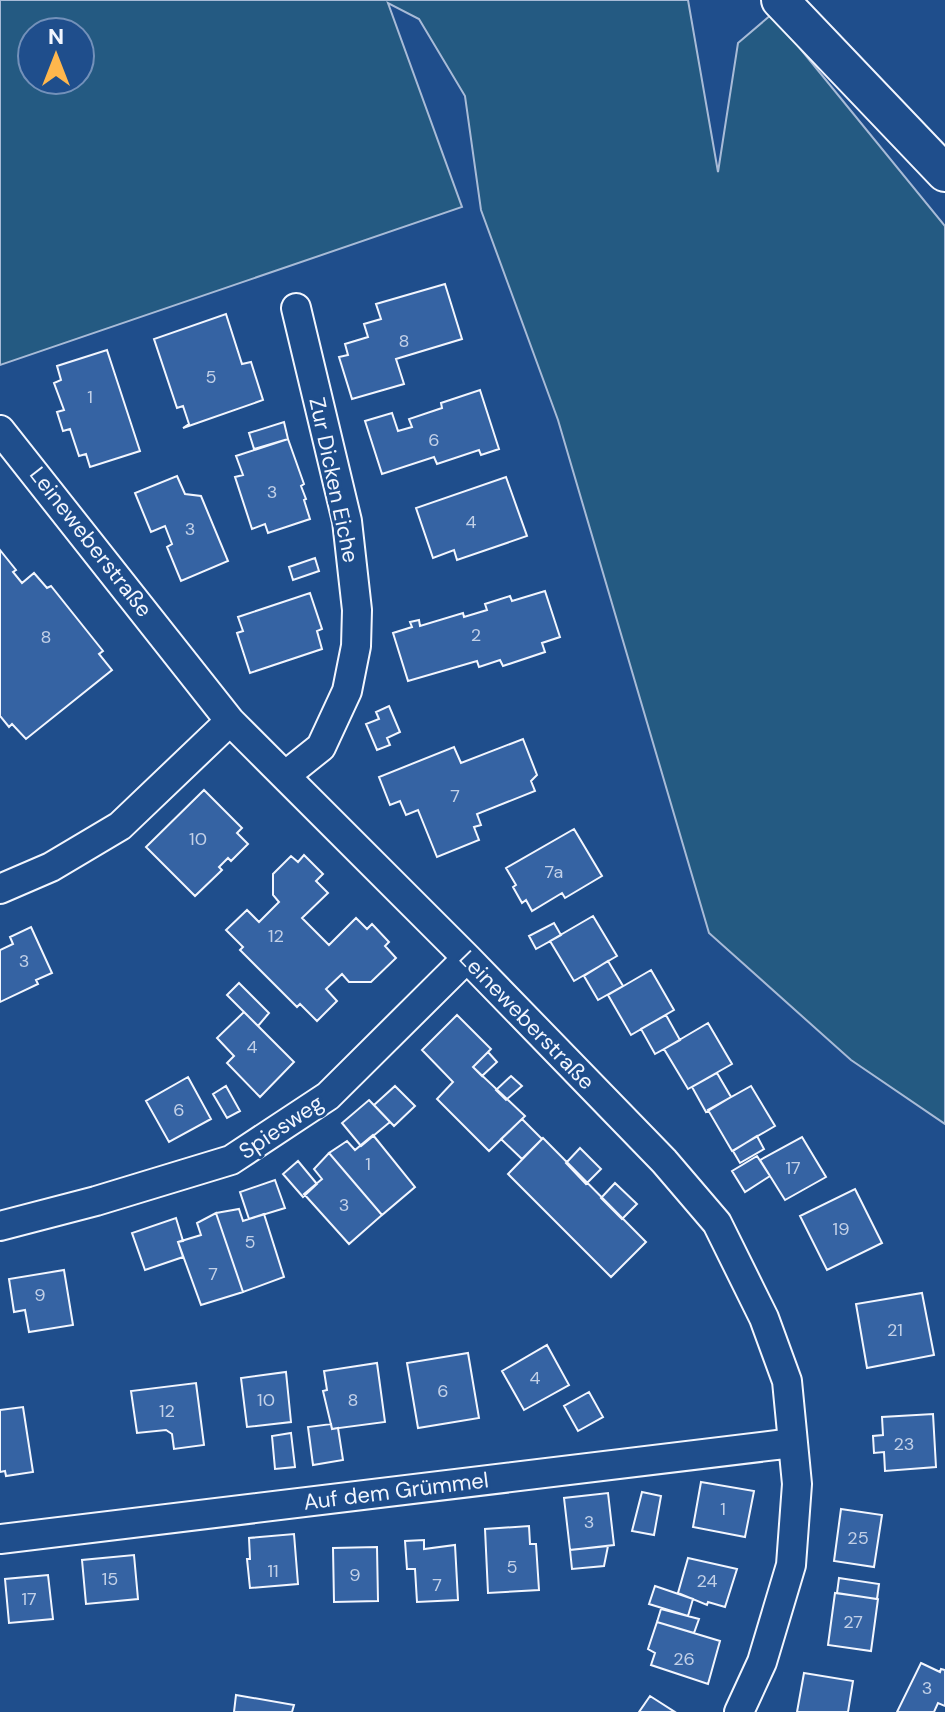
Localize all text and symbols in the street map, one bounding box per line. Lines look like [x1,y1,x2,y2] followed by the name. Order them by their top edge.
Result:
[16,16,96,96] north arrow
[48,22,64,51] text: N
[399,329,409,353] house number: 8
[206,365,216,389] house number: 5
[87,385,93,409] house number: 1
[302,395,366,565] street label: Zur Dicken Eiche
[428,428,440,452] house number: 6
[23,461,159,623] street label: Leineweberstraße
[267,480,277,504] house number: 3
[466,510,477,534] house number: 4
[185,517,195,541] house number: 3
[471,623,481,647] house number: 2
[41,625,51,649] house number: 8
[450,784,460,808] house number: 7
[189,827,207,851] house number: 10
[545,860,563,884] house number: 7a
[268,924,284,948] house number: 12
[453,944,601,1096] street label: Leineweberstraße
[19,949,29,973] house number: 3
[247,1035,258,1059] house number: 4
[233,1088,329,1166] street label: Spiesweg
[173,1098,185,1122] house number: 6
[365,1152,371,1176] house number: 1
[785,1156,801,1180] house number: 17
[339,1193,349,1217] house number: 3
[833,1217,849,1241] house number: 19
[245,1230,255,1254] house number: 5
[208,1262,218,1286] house number: 7
[34,1283,46,1307] house number: 9
[887,1318,903,1342] house number: 21
[530,1366,541,1390] house number: 4
[437,1379,449,1403] house number: 6
[257,1388,275,1412] house number: 10
[348,1388,358,1412] house number: 8
[159,1399,175,1423] house number: 12
[893,1432,915,1456] house number: 23
[302,1465,490,1517] street label: Auf dem Grümmel
[720,1497,726,1521] house number: 1
[584,1510,594,1534] house number: 3
[847,1526,869,1550] house number: 25
[507,1555,517,1579] house number: 5
[267,1559,279,1583] house number: 11
[349,1563,361,1587] house number: 9
[102,1567,118,1591] house number: 15
[697,1569,718,1593] house number: 24
[432,1573,442,1597] house number: 7
[21,1587,37,1611] house number: 17
[843,1610,863,1634] house number: 27
[673,1647,695,1671] house number: 26
[922,1676,932,1700] house number: 3

